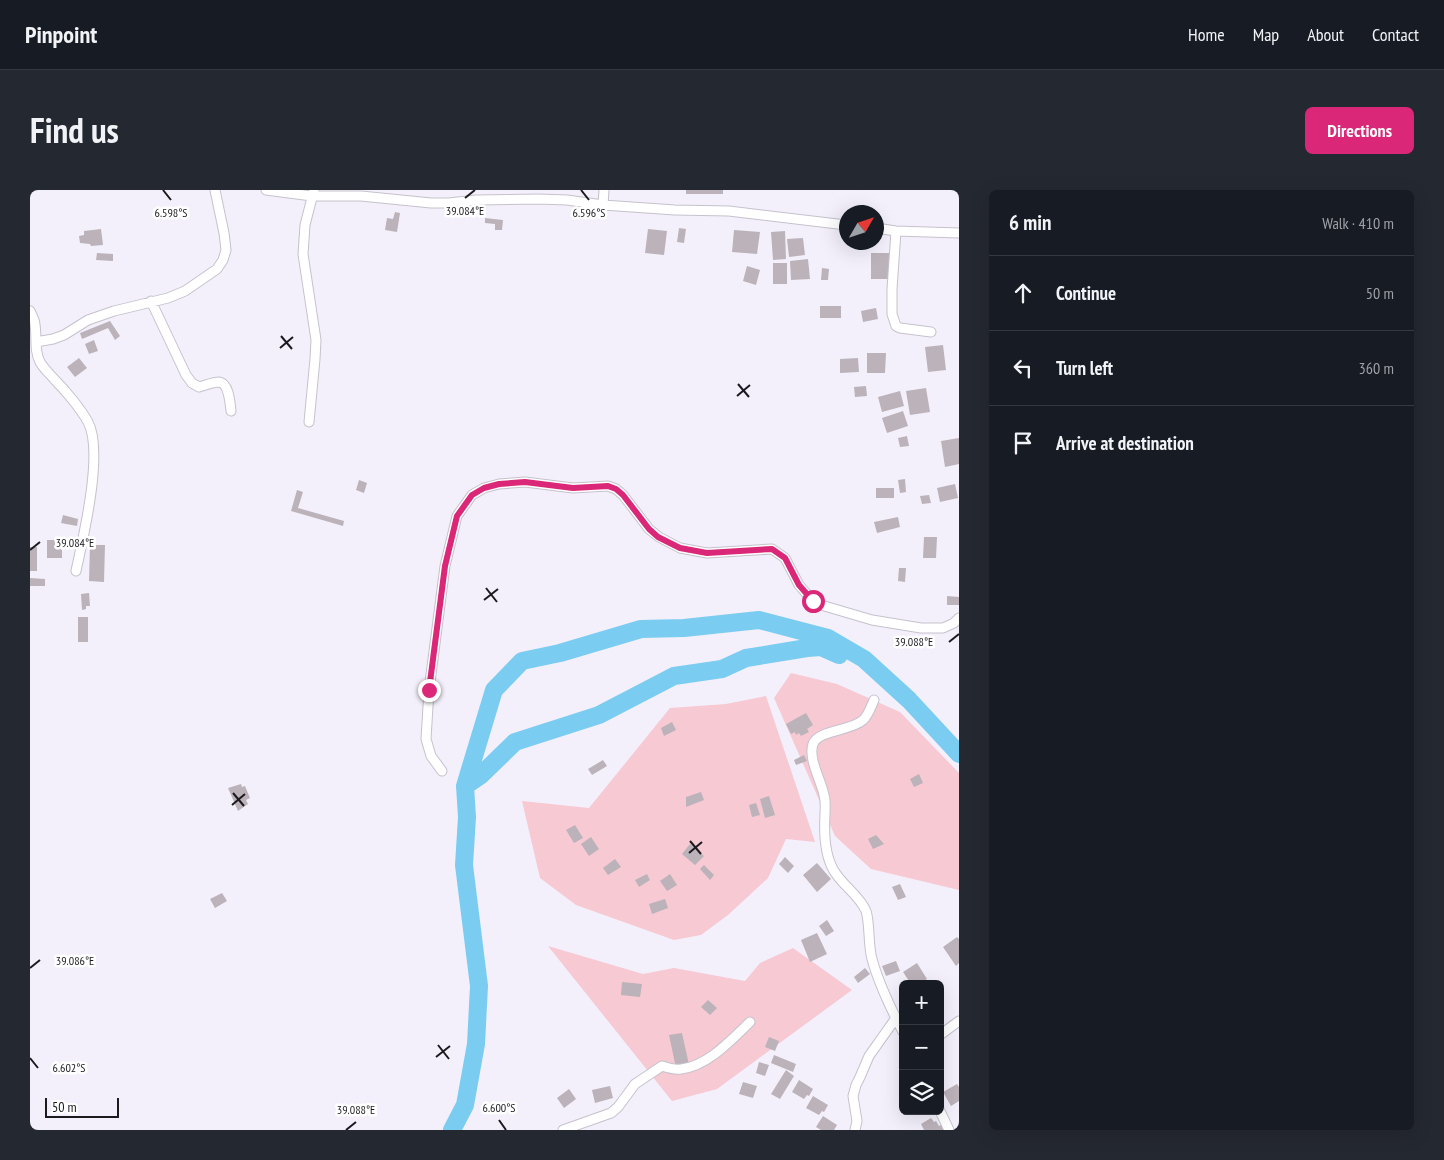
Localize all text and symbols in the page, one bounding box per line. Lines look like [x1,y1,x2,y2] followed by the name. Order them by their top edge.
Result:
[25,19,97,50] text: Pinpoint
[1188,23,1225,46] text: Home
[1253,23,1279,46] text: Map
[1307,23,1344,46] text: About
[1372,23,1419,46] text: Contact
[30,107,119,153] text: Find us
[1305,107,1414,154] button: Directions
[446,203,484,218] text: 39.084°E
[155,205,187,220] text: 6.598°S
[573,205,605,220] text: 6.596°S
[839,205,884,250] north arrow
[1009,209,1051,236] text: 6 min
[1322,213,1394,233] text: Walk · 410 m
[1009,279,1037,307] icon: ahead
[1056,281,1116,305] text: Continue
[1366,283,1394,303] text: 50 m
[1009,354,1037,382] icon: left
[1056,356,1113,380] text: Turn left
[1359,358,1394,378] text: 360 m
[1009,429,1037,457] icon: arrive
[1056,431,1194,455] text: Arrive at destination
[56,535,94,550] text: 39.084°E
[802,590,825,613] route start
[895,634,933,649] text: 39.088°E
[418,679,441,702] route end
[56,953,94,968] text: 39.086°E
[899,980,944,1115] map controls
[899,980,944,1025] button: +
[899,1025,944,1070] button: −
[53,1060,85,1075] text: 6.602°S
[899,1070,944,1115] button: layers
[45,1095,119,1118] scale bar
[52,1098,77,1116] text: 50 m
[483,1100,515,1115] text: 6.600°S
[337,1102,375,1117] text: 39.088°E

